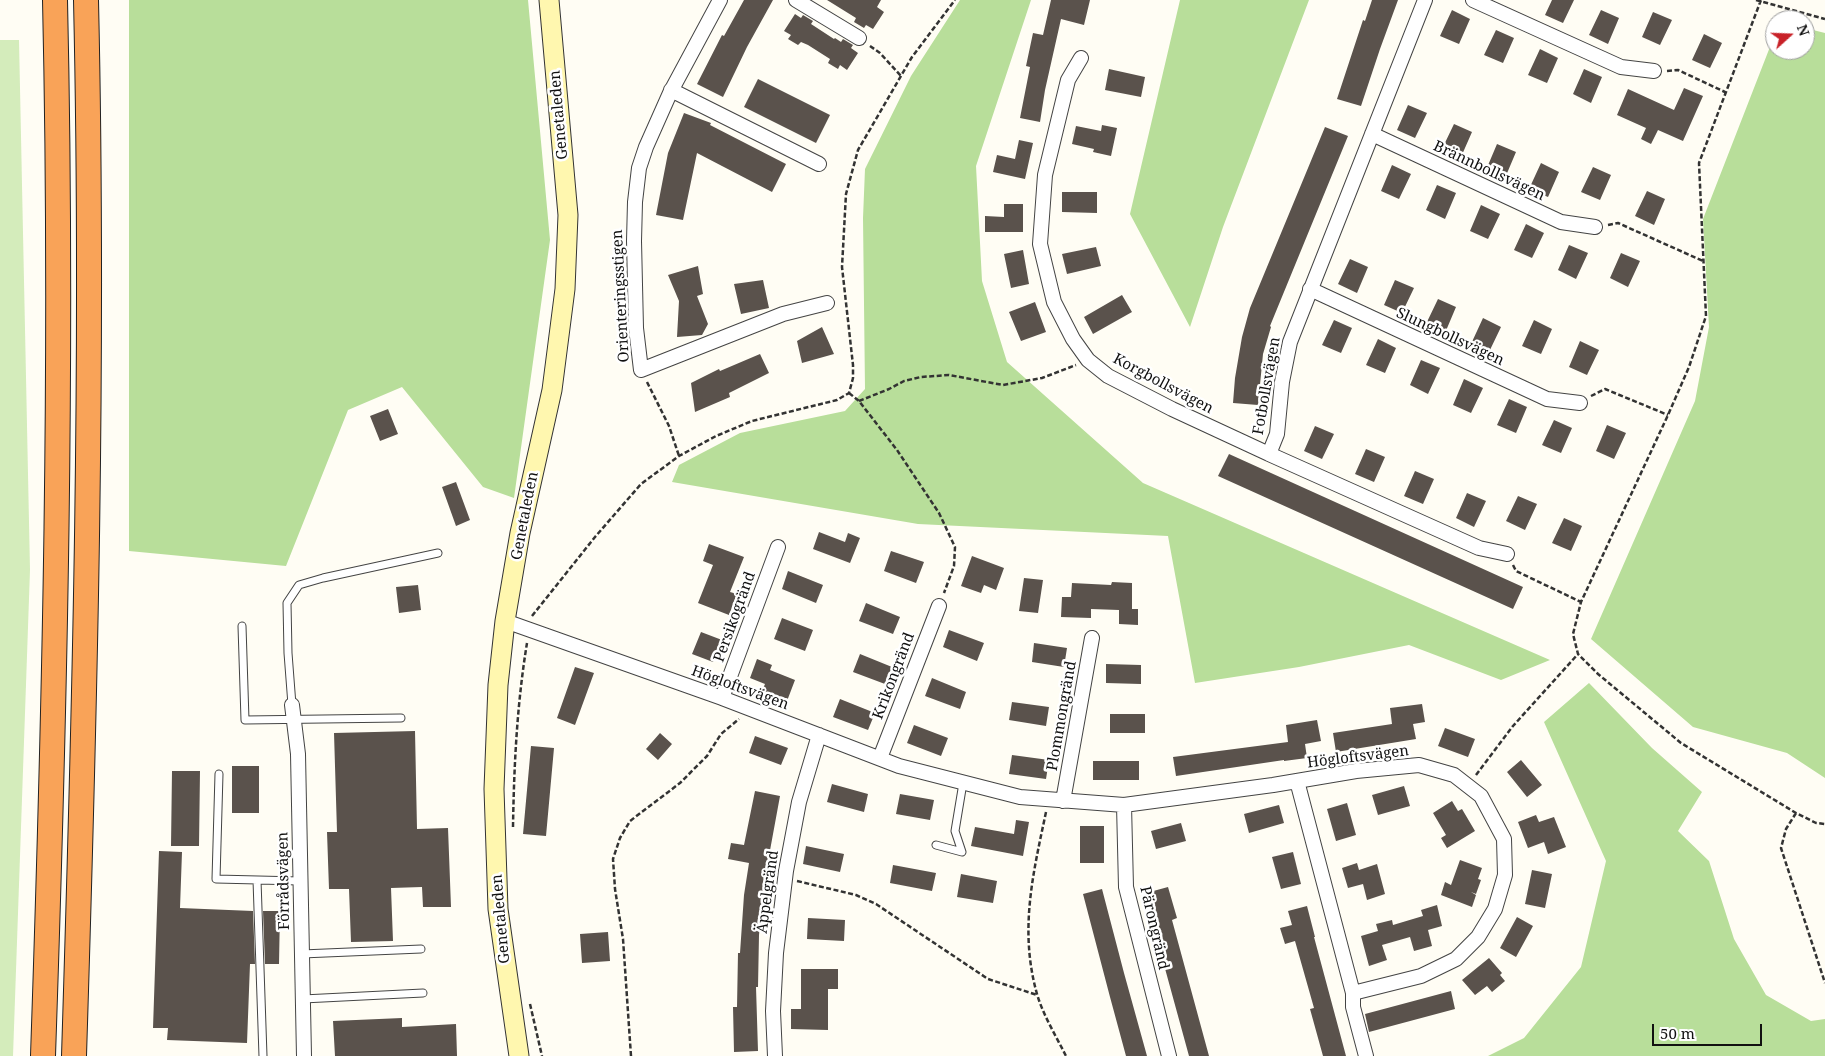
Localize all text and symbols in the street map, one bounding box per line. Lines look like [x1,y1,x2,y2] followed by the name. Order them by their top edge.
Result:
[1765,10,1815,60] north arrow
[1793,22,1814,38] text: N
[546,70,572,160] street label: Genetaleden
[1430,137,1548,205] street label: Brännbollsvägen
[609,229,633,363] street label: Orienteringsstigen
[1393,304,1507,370] street label: Slungbollsvägen
[1250,336,1284,436] street label: Fotbollsvägen
[1110,350,1216,418] street label: Korgbollsvägen
[508,470,542,562] street label: Genetaleden
[710,569,760,665] street label: Persikogränd
[869,630,919,722] street label: Krikongränd
[1043,660,1081,772] street label: Plommongränd
[689,662,791,714] street label: Högloftsvägen
[1306,742,1410,772] street label: Högloftsvägen
[274,832,294,930] street label: Förrådsvägen
[753,849,783,935] street label: Äppelgränd
[488,874,514,964] street label: Genetaleden
[1136,885,1172,971] street label: Pärongränd
[1655,1014,1765,1046] scale bar
[1660,1023,1695,1043] text: 50 m

